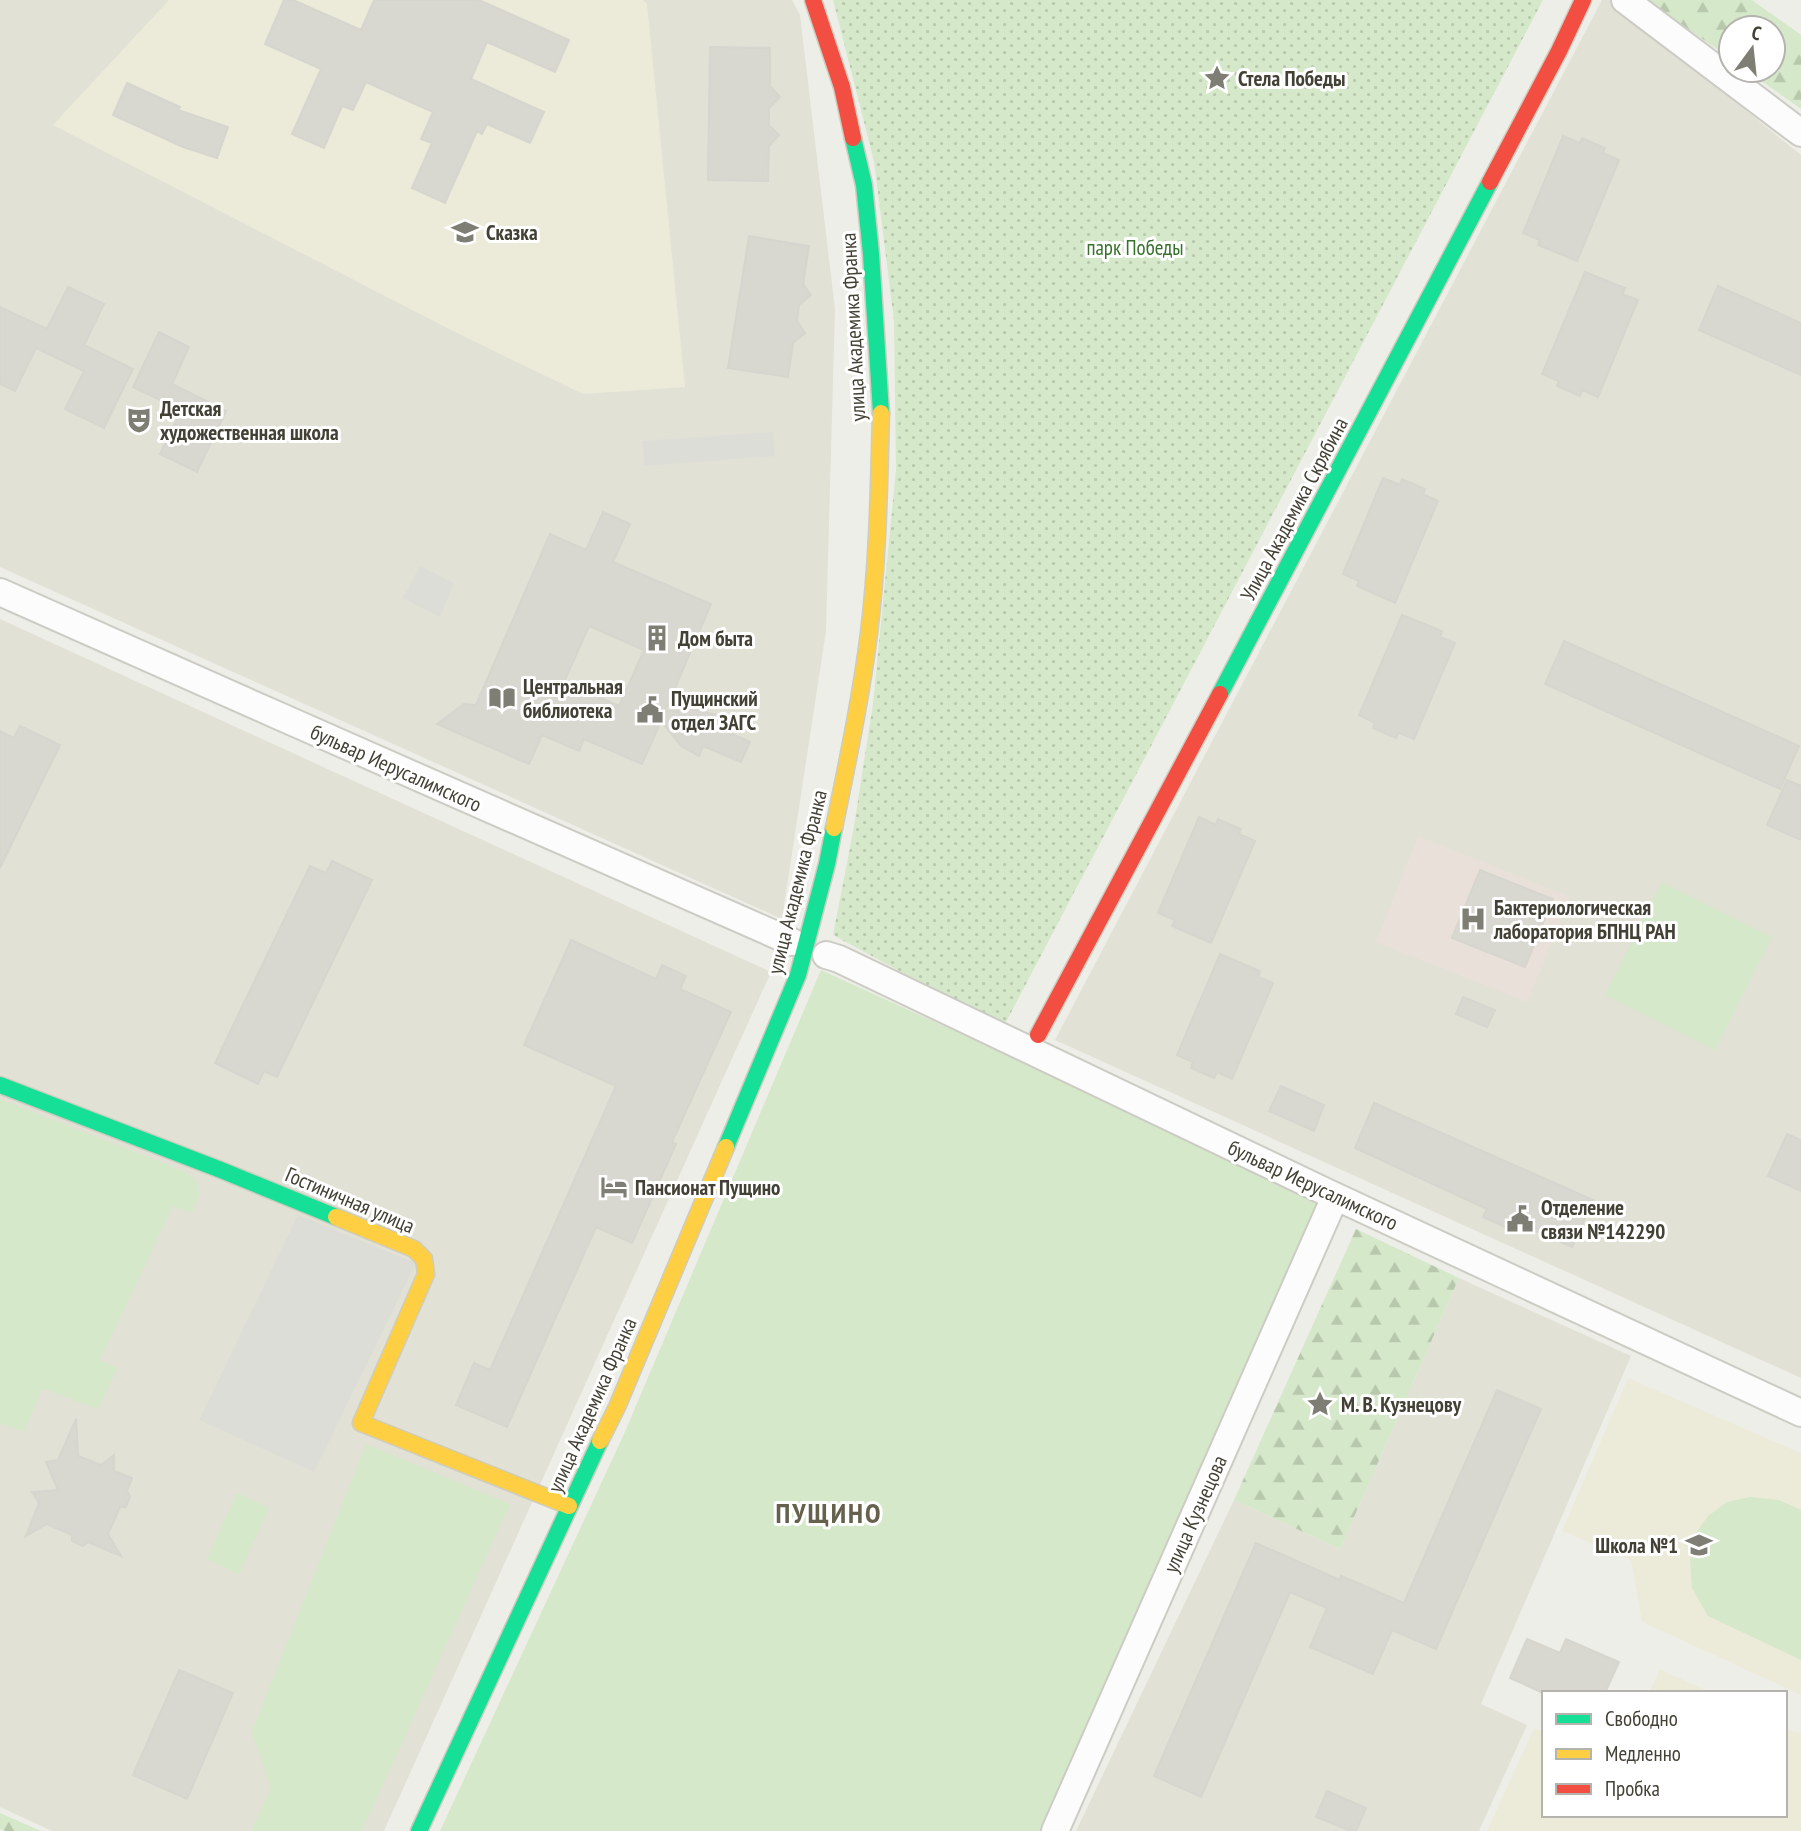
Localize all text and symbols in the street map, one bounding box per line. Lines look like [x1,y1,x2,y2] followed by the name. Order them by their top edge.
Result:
[1717,14,1787,84] north arrow
[1749,20,1764,45] text: С
[1202,63,1232,93] place icon: Стела Победы
[1238,65,1345,92] place label: Стела Победы
[450,217,480,247] school or university icon: Сказка
[486,219,538,246] place label: Сказка
[835,232,871,422] street label: улица Академика Франка
[1086,234,1184,261] park label: парк Победы
[160,395,339,446] place label: Детская художественная школа
[124,405,154,435] theatre icon: Детская художественная школа
[1234,413,1354,605] street label: Улица Академика Скрябина
[642,623,672,653] building icon: Дом быта
[678,625,753,652] place label: Дом быта
[523,673,623,724] place label: Центральная библиотека
[487,683,517,713] library icon: Центральная библиотека
[671,685,758,736] place label: Пущинский отдел ЗАГС
[635,695,665,725] public building icon: Пущинский отдел ЗАГС
[306,718,486,818] street label: бульвар Иерусалимского
[761,787,833,977] street label: улица Академика Франка
[1493,894,1676,945] place label: Бактериологическая лаборатория БПНЦ РАН
[1458,904,1488,934] hospital icon: Бактериологическая лаборатория БПНЦ РАН
[1224,1134,1402,1236] street label: бульвар Иерусалимского
[281,1161,419,1239] street label: Гостиничная улица
[599,1172,629,1202] hotel icon: Пансионат Пущино
[635,1174,780,1201] place label: Пансионат Пущино
[1541,1194,1665,1245] place label: Отделение связи №142290
[1505,1204,1535,1234] public building icon: Отделение связи №142290
[541,1313,643,1497] street label: улица Академика Франка
[1305,1389,1335,1419] place icon: М. В. Кузнецову
[1341,1391,1462,1418] place label: М. В. Кузнецову
[1157,1451,1233,1577] street label: улица Кузнецова
[776,1494,882,1531] district label: ПУЩИНО
[1684,1530,1714,1560] school or university icon: Школа №1
[1595,1532,1678,1559] place label: Школа №1
[1542,1691,1787,1817] legend
[1605,1705,1678,1732] text: Свободно
[1605,1740,1681,1767] text: Медленно
[1605,1775,1660,1802] text: Пробка

